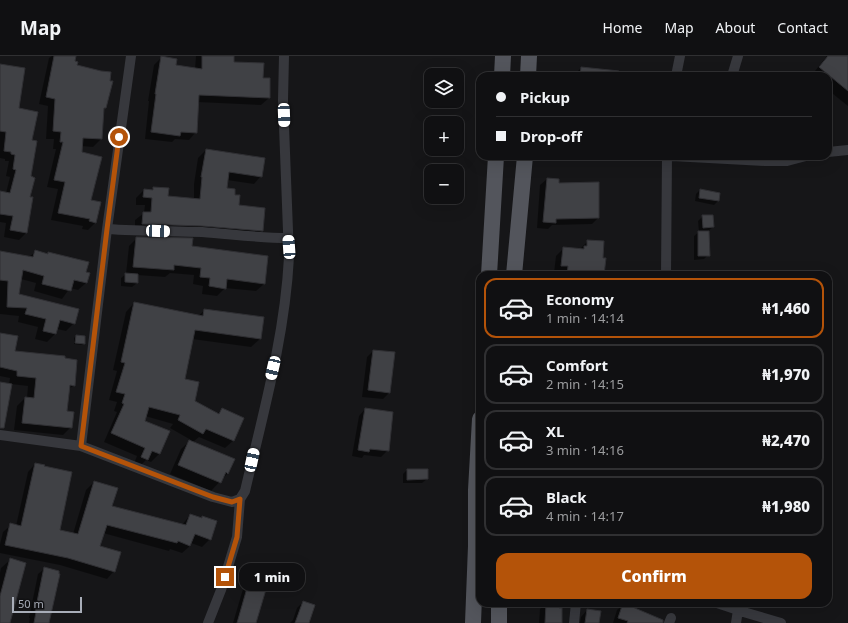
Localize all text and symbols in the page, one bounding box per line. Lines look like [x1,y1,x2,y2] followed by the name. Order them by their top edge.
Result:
[20,15,61,41] text: Map
[603,18,642,37] text: Home
[664,18,694,37] text: Map
[716,18,755,37] text: About
[777,18,828,37] text: Contact
[424,68,464,204] map controls
[424,68,464,108] button: layers
[520,87,570,107] text: Pickup
[278,103,290,127] car
[424,116,464,156] button: +
[520,126,582,146] text: Drop-off
[110,128,128,146] route start
[424,164,464,204] button: −
[146,225,170,237] car
[282,235,296,259] car
[546,289,614,309] text: Economy
[498,290,534,326] icon: car
[762,298,810,318] text: ₦1,460
[546,309,624,327] text: 1 min · 14:14
[264,355,282,381] car
[546,355,608,375] text: Comfort
[498,356,534,392] icon: car
[762,364,810,384] text: ₦1,970
[546,375,624,393] text: 2 min · 14:15
[546,421,564,441] text: XL
[498,422,534,458] icon: car
[762,430,810,450] text: ₦2,470
[546,441,624,459] text: 3 min · 14:16
[244,447,260,473] car
[546,487,586,507] text: Black
[498,488,534,524] icon: car
[762,496,810,516] text: ₦1,980
[546,507,624,525] text: 4 min · 14:17
[496,553,812,599] button: Confirm
[239,563,305,591] callout: 1 min
[216,568,234,586] route end
[254,568,290,586] text: 1 min
[12,595,82,614] scale bar
[18,596,44,611] text: 50 m

